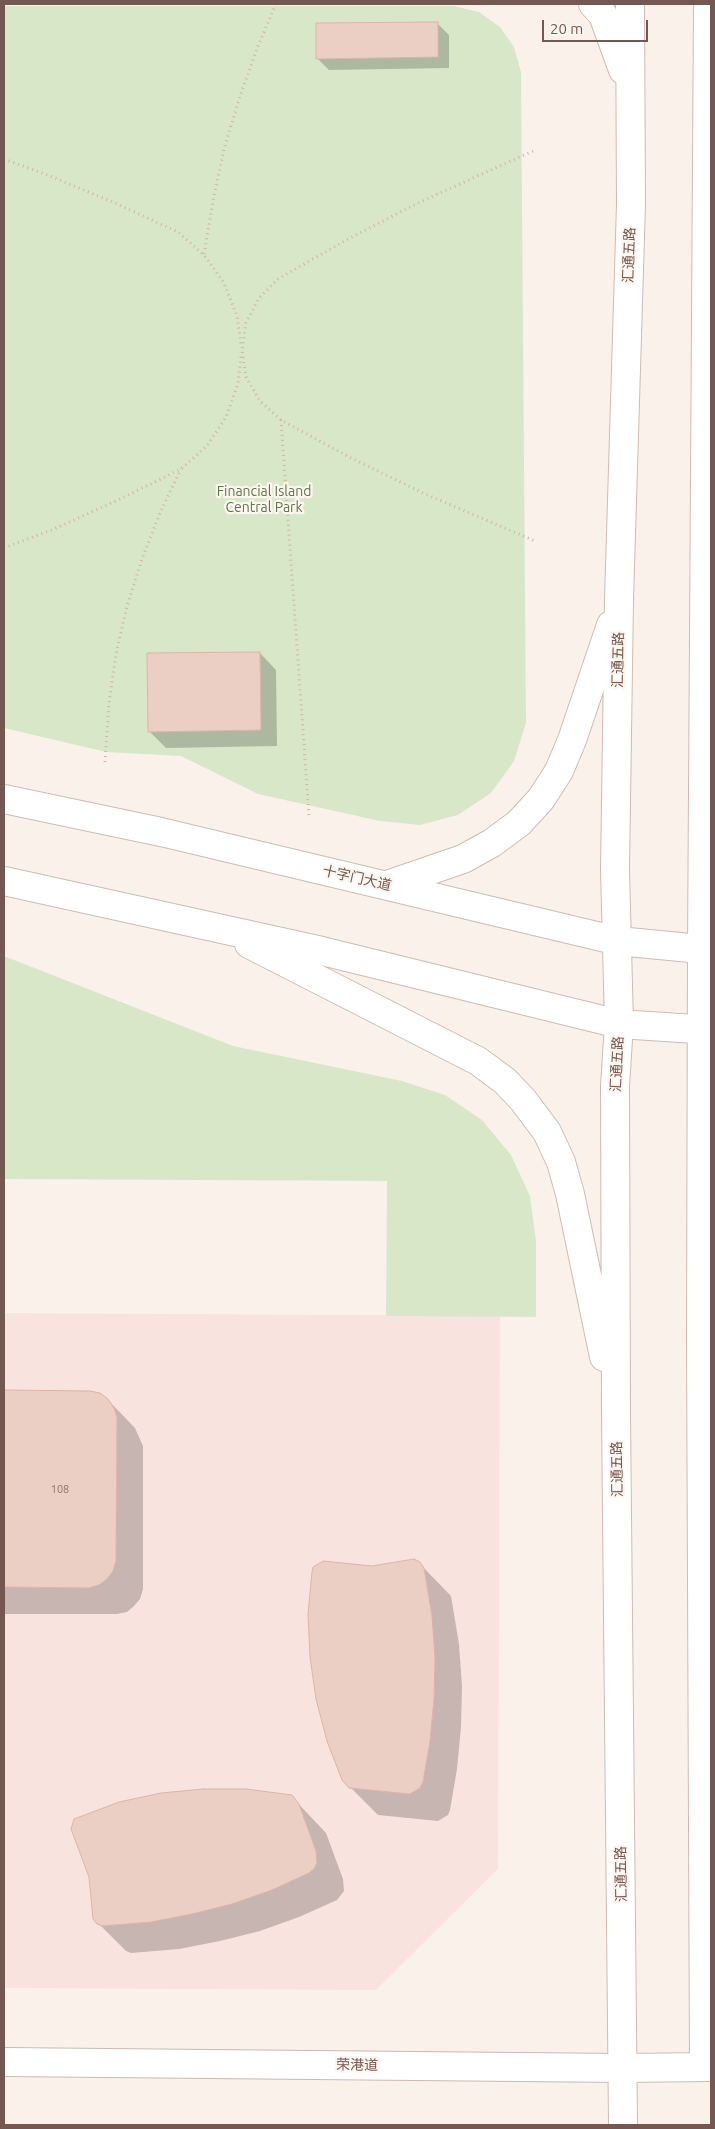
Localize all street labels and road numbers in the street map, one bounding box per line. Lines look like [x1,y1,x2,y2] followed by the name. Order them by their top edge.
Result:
[620,227,638,283] street label: 汇通五路
[609,632,627,688] street label: 汇通五路
[321,862,393,894] street label: 十字门大道
[607,1036,627,1092] street label: 汇通五路
[608,1441,626,1497] street label: 汇通五路
[612,1846,630,1902] street label: 汇通五路
[336,2056,378,2074] street label: 荣港道

